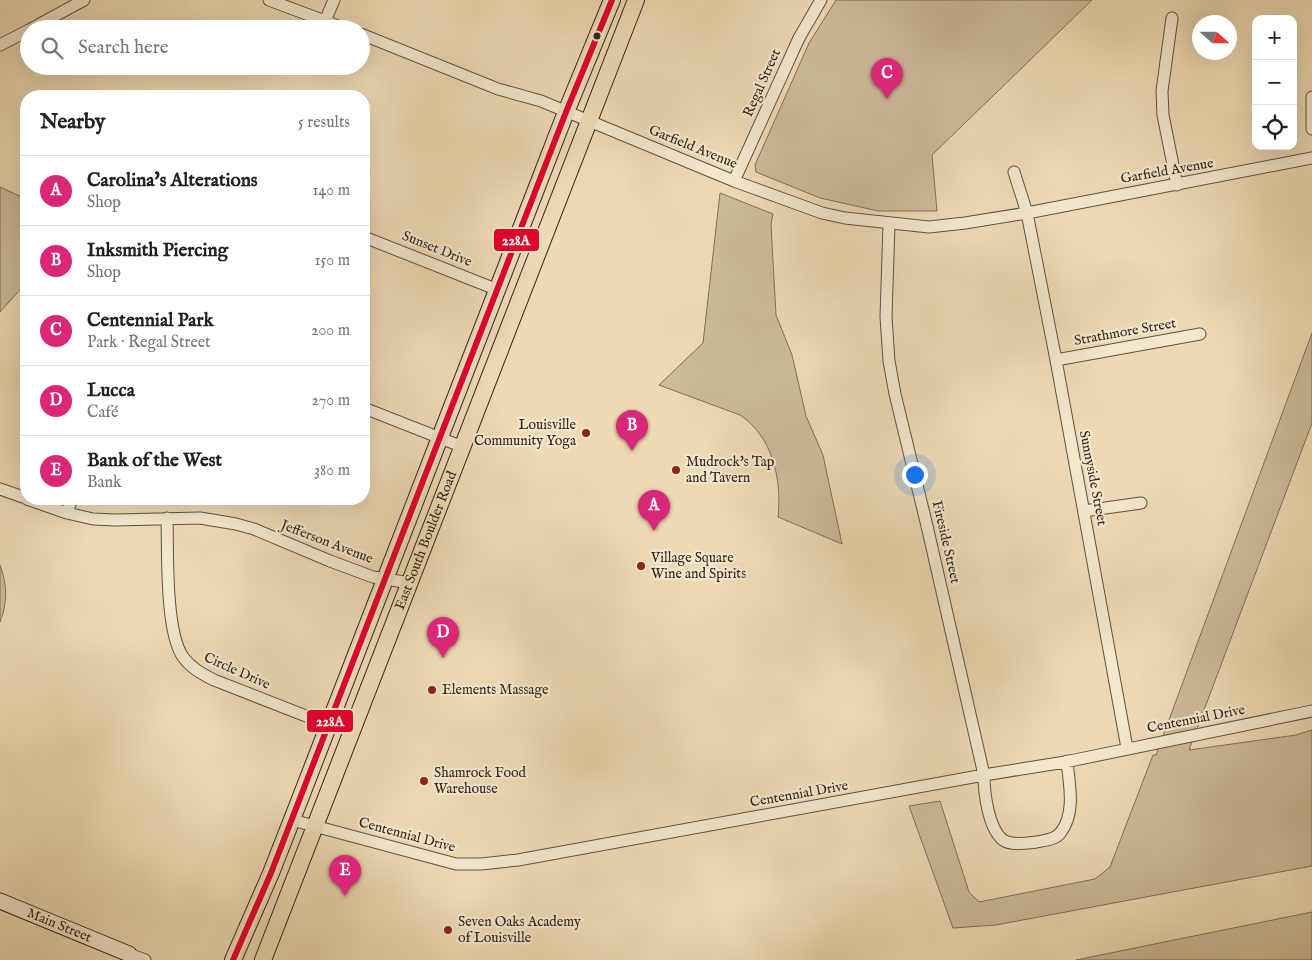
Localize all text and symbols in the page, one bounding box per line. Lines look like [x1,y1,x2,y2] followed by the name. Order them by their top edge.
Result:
[1192,15,1237,60] north arrow
[1252,15,1297,150] map controls
[1252,15,1297,60] button: +
[20,20,370,75] search box
[592,31,602,41] unlabelled marker
[38,34,66,62] icon: search
[78,36,169,60] text: Search here
[739,46,785,120] street label: Regal Street
[871,58,903,99] pin: C
[1252,60,1297,105] button: −
[1252,105,1297,150] button: locate
[40,109,105,136] text: Nearby
[298,113,350,133] text: 5 results
[646,121,740,173] street label: Garfield Avenue
[1119,154,1215,188] street label: Garfield Avenue
[87,169,257,193] text: Carolina's Alterations
[51,181,61,201] text: A
[312,181,350,201] text: 140 m
[87,193,121,213] text: Shop
[399,227,475,271] street label: Sunset Drive
[493,228,540,252] line badge: 228A
[502,232,532,250] text: 228A
[87,239,228,263] text: Inksmith Piercing
[51,251,61,271] text: B
[315,251,350,271] text: 150 m
[87,263,121,283] text: Shop
[87,309,214,333] text: Centennial Park
[1073,314,1178,350] street label: Strathmore Street
[50,321,62,341] text: C
[311,321,350,341] text: 200 m
[87,333,211,353] text: Park · Regal Street
[87,379,135,403] text: Lucca
[50,391,62,411] text: D
[311,391,350,411] text: 270 m
[87,403,118,423] text: Café
[616,410,648,451] pin: B
[474,416,577,450] place label: Louisville Community Yoga
[580,427,592,439] marker: Louisville Community Yoga
[1075,429,1111,527] street label: Sunnyside Street
[87,449,222,473] text: Bank of the West
[686,453,775,487] place label: Mudrock's Tap and Tavern
[50,461,62,481] text: E
[314,461,350,481] text: 380 m
[902,462,928,488] your location
[670,464,682,476] marker: Mudrock's Tap and Tavern
[391,468,461,613] street label: East South Boulder Road
[87,473,122,493] text: Bank
[638,490,670,531] pin: A
[928,499,964,585] street label: Fireside Street
[276,515,376,568] street label: Jefferson Avenue
[650,549,746,583] place label: Village Square Wine and Spirits
[635,560,647,572] marker: Village Square Wine and Spirits
[427,617,459,658] pin: D
[201,648,273,694] street label: Circle Drive
[442,681,549,699] place label: Elements Massage
[426,684,438,696] marker: Elements Massage
[1146,701,1247,737] street label: Centennial Drive
[306,709,354,733] line badge: 228A
[316,713,346,731] text: 228A
[434,764,527,798] place label: Shamrock Food Warehouse
[418,775,430,787] marker: Shamrock Food Warehouse
[749,776,850,811] street label: Centennial Drive
[357,813,458,857] street label: Centennial Drive
[329,855,361,896] pin: E
[24,904,94,947] street label: Main Street
[458,913,581,947] place label: Seven Oaks Academy of Louisville
[442,924,454,936] marker: Seven Oaks Academy of Louisville

